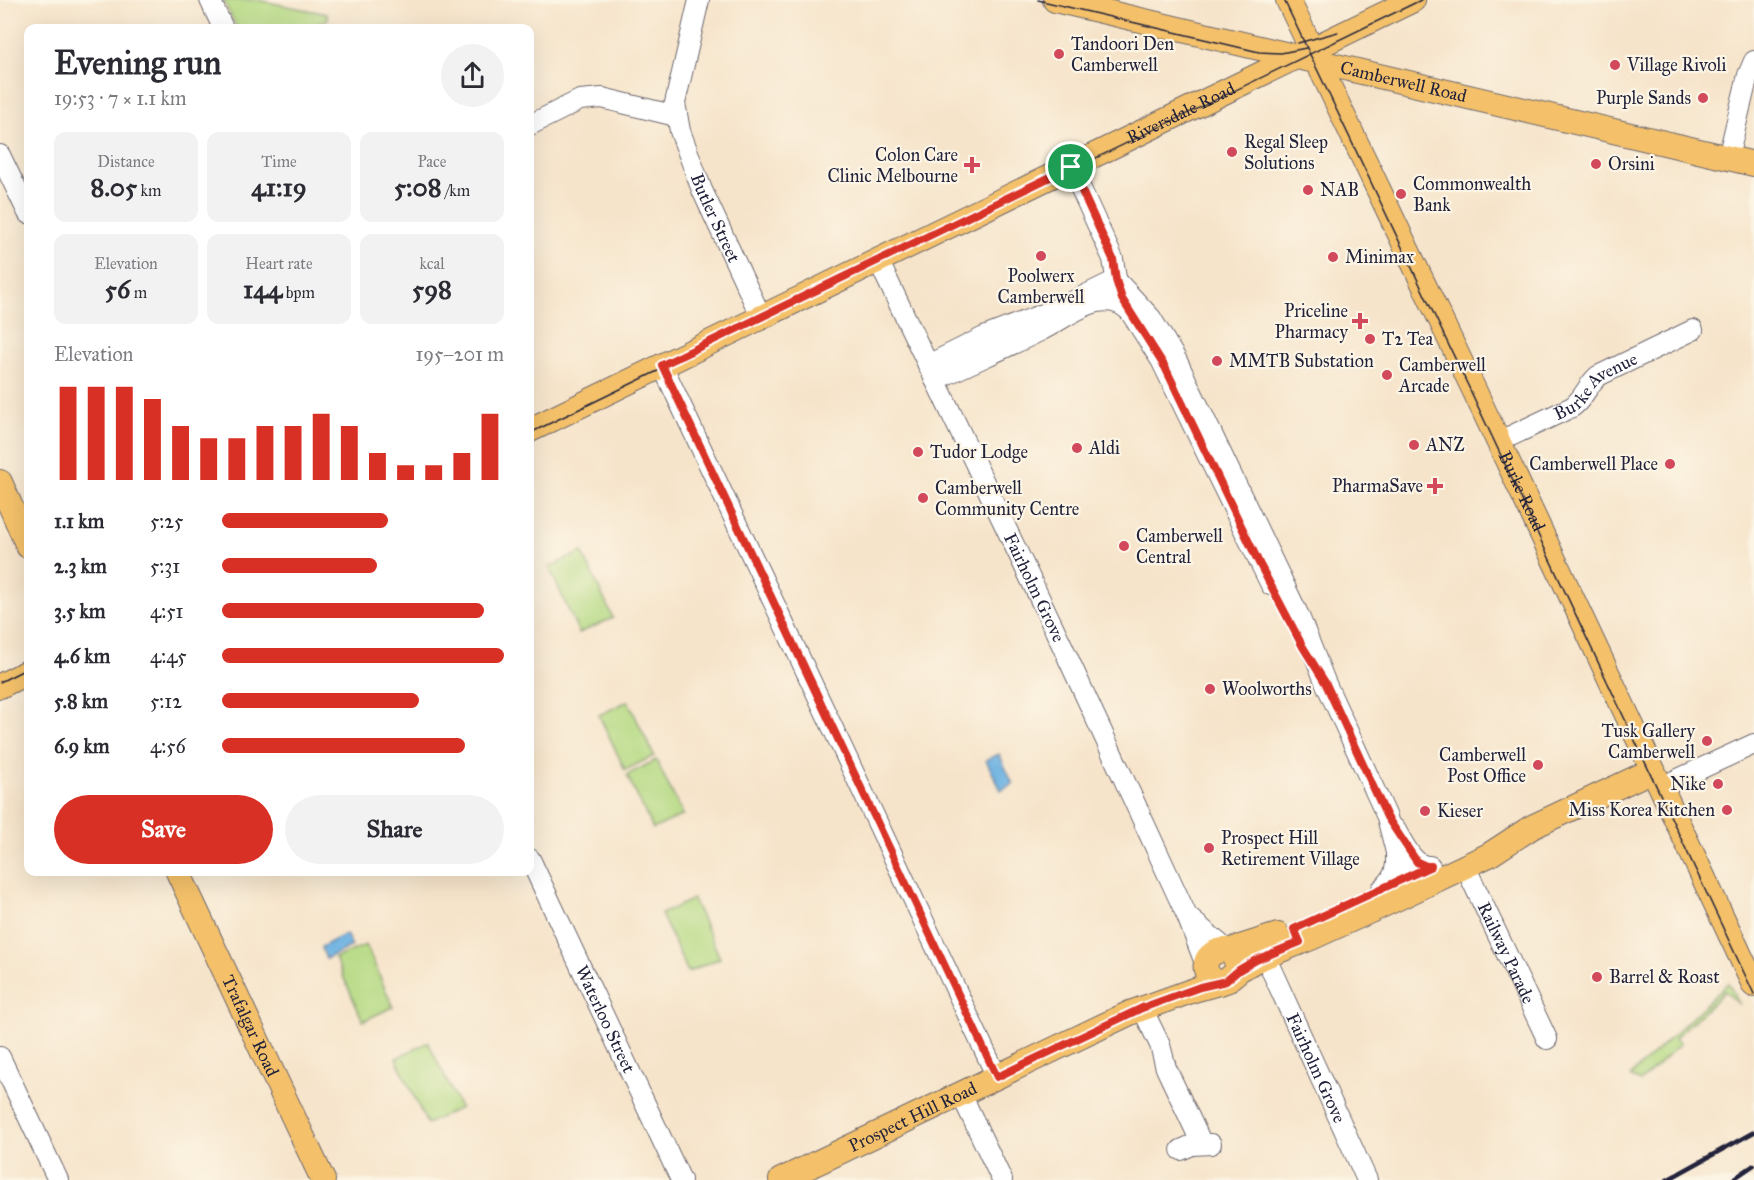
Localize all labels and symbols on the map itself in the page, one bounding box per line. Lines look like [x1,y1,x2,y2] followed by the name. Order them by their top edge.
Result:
[1071,33,1174,76] place label: Tandoori Den Camberwell
[1052,47,1066,61] marker: Tandoori Den Camberwell
[1626,54,1726,77] place label: Village Rivoli
[1338,56,1469,107] street label: Camberwell Road
[1608,58,1622,72] marker: Village Rivoli
[1123,77,1239,149] street label: Riversdale Road
[1596,87,1691,109] place label: Purple Sands
[1696,91,1710,105] marker: Purple Sands
[1244,131,1328,174] place label: Regal Sleep Solutions
[1045,141,1096,192] pin
[828,144,958,187] place label: Colon Care Clinic Melbourne
[1225,145,1239,159] marker: Regal Sleep Solutions
[1608,153,1655,175] place label: Orsini
[963,156,981,174] marker: Colon Care Clinic Melbourne
[1589,157,1603,171] marker: Orsini
[686,170,745,267] street label: Butler Street
[1413,173,1531,216] place label: Commonwealth Bank
[1320,179,1359,201] place label: NAB
[1301,183,1315,197] marker: NAB
[1394,187,1408,201] marker: Commonwealth Bank
[1345,246,1414,268] place label: Minimax
[1034,249,1048,263] marker: Poolwerx Camberwell
[1326,250,1340,264] marker: Minimax
[998,265,1085,308] place label: Poolwerx Camberwell
[1275,300,1349,343] place label: Priceline Pharmacy
[1353,314,1367,328] marker: Priceline Pharmacy
[1382,328,1433,350] place label: T2 Tea
[1363,332,1377,346] marker: T2 Tea
[1550,348,1641,425] street label: Burke Avenue
[1229,350,1374,372] place label: MMTB Substation
[1210,354,1224,368] marker: MMTB Substation
[1398,354,1486,397] place label: Camberwell Arcade
[1380,368,1394,382] marker: Camberwell Arcade
[1425,434,1465,456] place label: ANZ
[1088,437,1120,459] place label: Aldi
[1407,438,1421,452] marker: ANZ
[930,441,1028,464] place label: Tudor Lodge
[1070,441,1084,455] marker: Aldi
[911,445,925,459] marker: Tudor Lodge
[1493,448,1550,535] street label: Burke Road
[1529,453,1658,475] place label: Camberwell Place
[1663,457,1677,471] marker: Camberwell Place
[1332,475,1423,497] place label: PharmaSave
[935,477,1079,520] place label: Camberwell Community Centre
[1428,479,1442,493] marker: PharmaSave
[916,491,930,505] marker: Camberwell Community Centre
[1136,525,1223,568] place label: Camberwell Central
[999,529,1070,646] street label: Fairholm Grove
[1117,539,1131,553] marker: Camberwell Central
[1222,678,1312,700] place label: Woolworths
[1203,682,1217,696] marker: Woolworths
[1601,720,1696,763] place label: Tusk Gallery Camberwell
[1700,734,1714,748] marker: Tusk Gallery Camberwell
[1439,744,1526,787] place label: Camberwell Post Office
[1531,758,1545,772] marker: Camberwell Post Office
[1670,773,1706,795] place label: Nike
[1711,777,1725,791] marker: Nike
[1568,799,1715,821] place label: Miss Korea Kitchen
[1437,800,1483,822] place label: Kieser
[1720,803,1734,817] marker: Miss Korea Kitchen
[1418,804,1432,818] marker: Kieser
[1221,827,1360,871] place label: Prospect Hill Retirement Village
[1202,841,1216,855] marker: Prospect Hill Retirement Village
[1473,898,1540,1007] street label: Railway Parade
[571,962,640,1077] street label: Waterloo Street
[1609,966,1720,988] place label: Barrel & Roast
[1590,970,1604,984] marker: Barrel & Roast
[217,971,284,1080] street label: Trafalgar Road
[1281,1010,1351,1126] street label: Fairholm Grove
[845,1077,980,1157] street label: Prospect Hill Road

